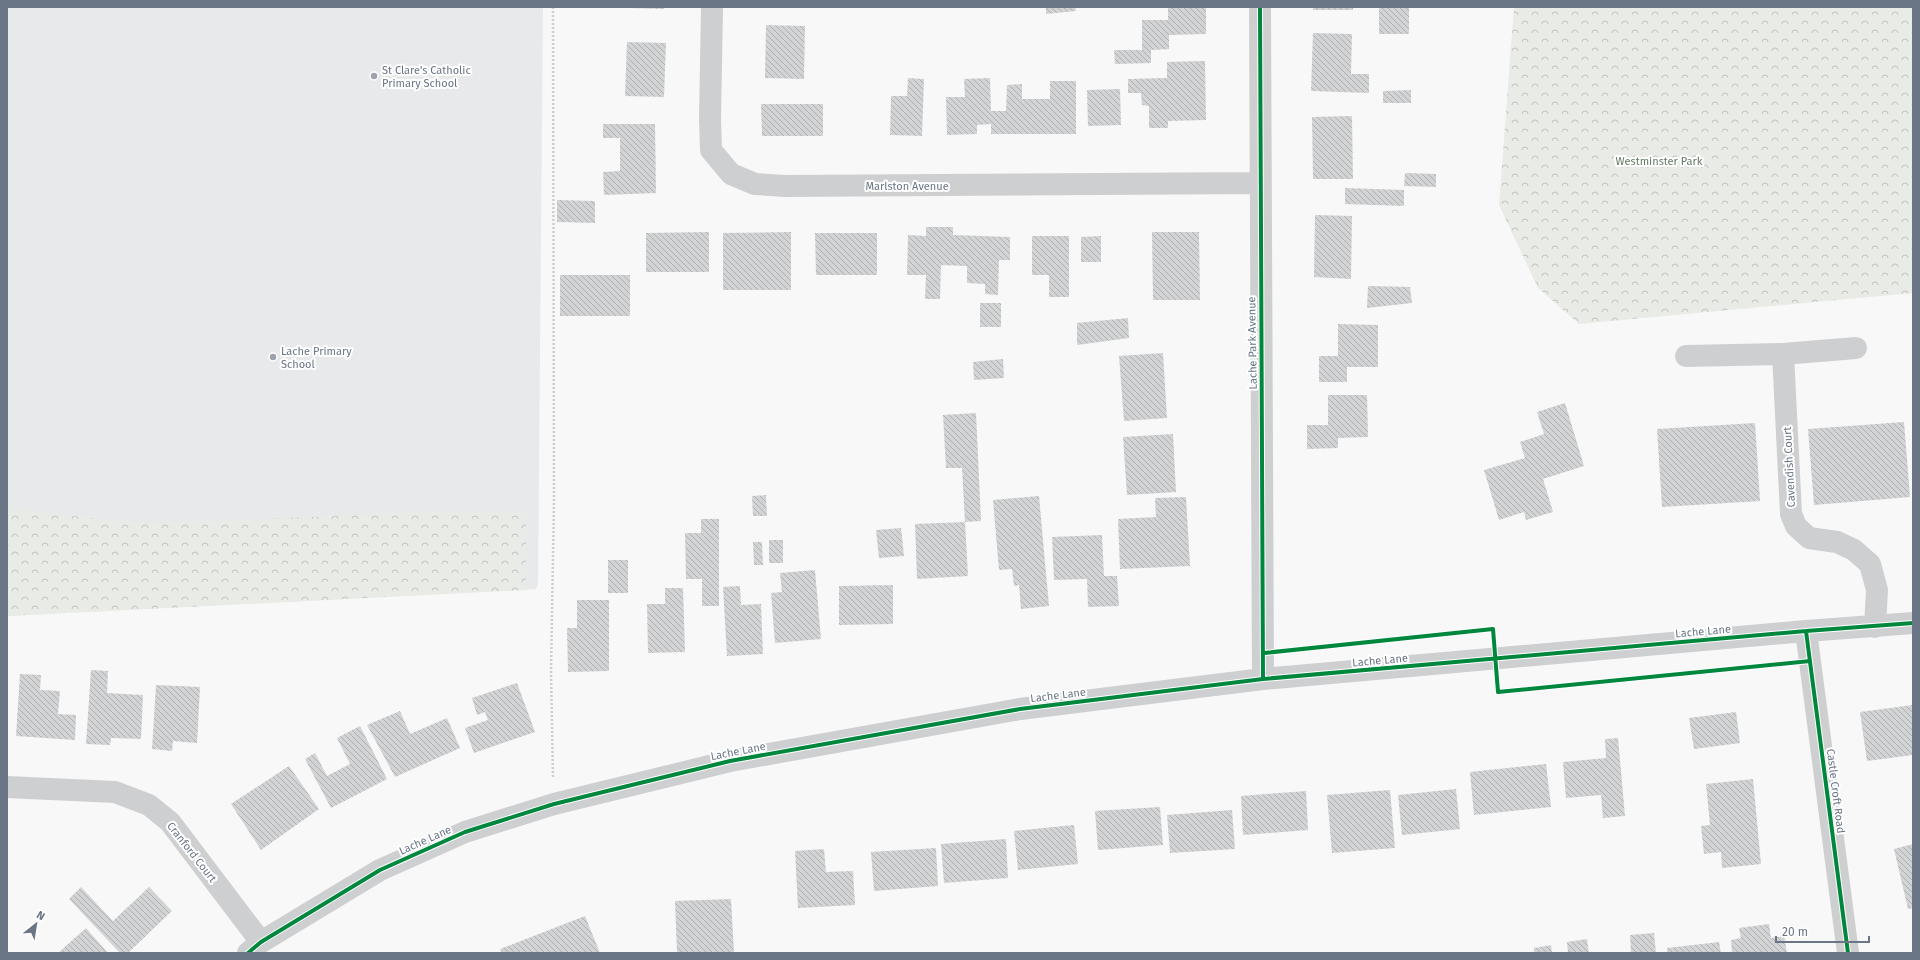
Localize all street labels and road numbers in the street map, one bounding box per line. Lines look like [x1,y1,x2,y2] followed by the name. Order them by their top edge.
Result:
[865,180,949,193] street label: Marlston Avenue
[1245,296,1260,390] street label: Lache Park Avenue
[1781,426,1798,508] street label: Cavendish Court
[1675,623,1731,640] street label: Lache Lane
[1352,652,1408,669] street label: Lache Lane
[1030,686,1087,705] street label: Lache Lane
[709,740,767,763] street label: Lache Lane
[1824,748,1847,834] street label: Castle Croft Road
[164,820,219,885] street label: Cranford Court
[397,823,453,858] street label: Lache Lane

